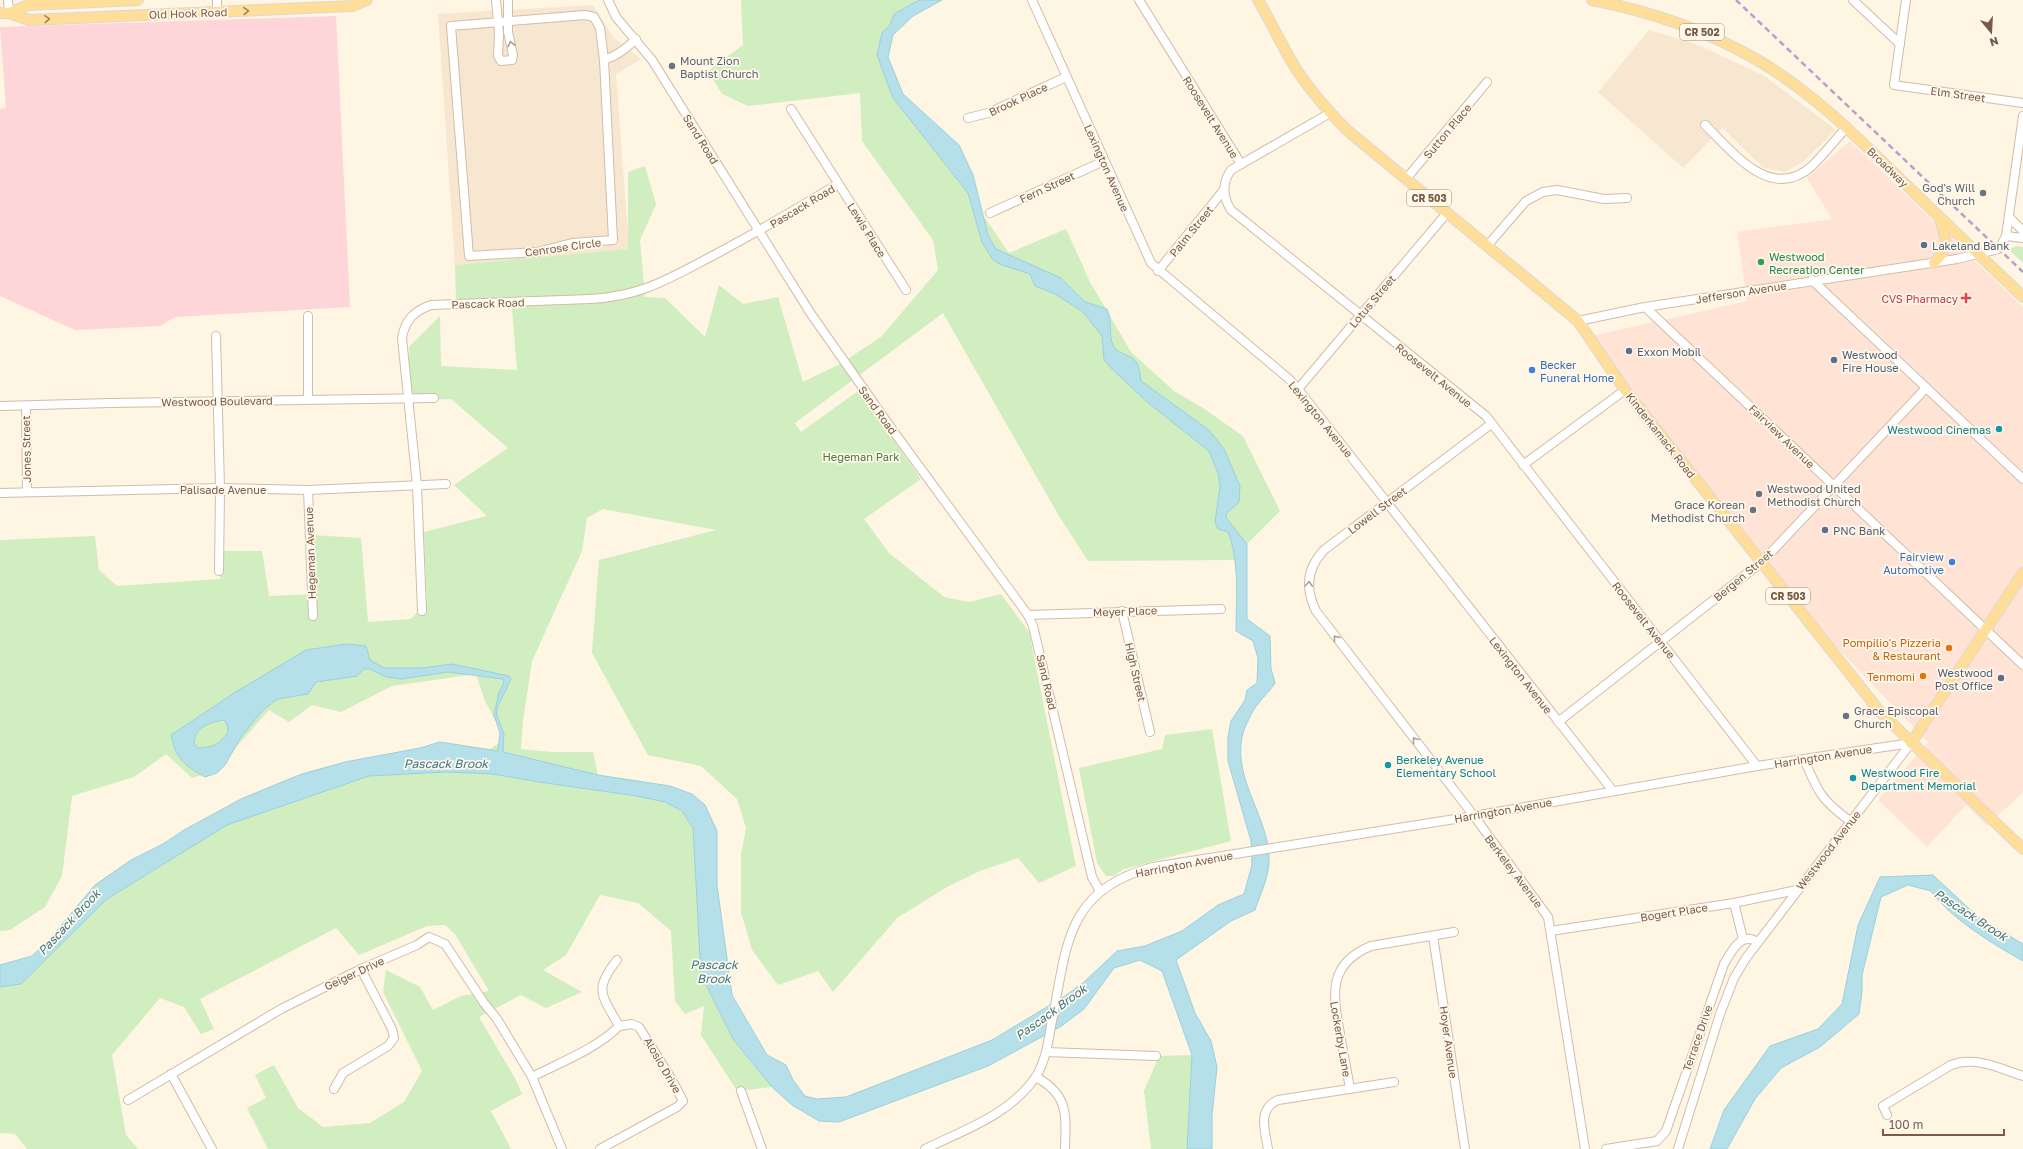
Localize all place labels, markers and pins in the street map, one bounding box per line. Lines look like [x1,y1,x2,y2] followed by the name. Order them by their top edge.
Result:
[680,54,759,80] place label: Mount Zion Baptist Church
[667,61,677,71] marker: Mount Zion Baptist Church
[1922,181,1975,207] place label: God's Will Church
[1978,188,1988,198] marker: God's Will Church
[1932,239,2010,252] place label: Lakeland Bank
[1919,240,1929,250] marker: Lakeland Bank
[1769,250,1865,276] place label: Westwood Recreation Center
[1756,257,1766,267] marker: Westwood Recreation Center
[1881,292,1958,305] place label: CVS Pharmacy
[1961,293,1971,303] marker: CVS Pharmacy
[1637,345,1702,358] place label: Exxon Mobil
[1624,346,1634,356] marker: Exxon Mobil
[1842,348,1899,374] place label: Westwood Fire House
[1829,355,1839,365] marker: Westwood Fire House
[1540,358,1614,384] place label: Becker Funeral Home
[1527,365,1537,375] marker: Becker Funeral Home
[1887,423,1991,436] place label: Westwood Cinemas
[1994,424,2004,434] marker: Westwood Cinemas
[1767,482,1861,508] place label: Westwood United Methodist Church
[1754,489,1764,499] marker: Westwood United Methodist Church
[1651,498,1745,524] place label: Grace Korean Methodist Church
[1748,505,1758,515] marker: Grace Korean Methodist Church
[1833,524,1885,537] place label: PNC Bank
[1820,525,1830,535] marker: PNC Bank
[1883,550,1944,576] place label: Fairview Automotive
[1947,557,1957,567] marker: Fairview Automotive
[1843,636,1941,662] place label: Pompilio's Pizzeria & Restaurant
[1944,643,1954,653] marker: Pompilio's Pizzeria & Restaurant
[1935,666,1993,692] place label: Westwood Post Office
[1867,670,1915,683] place label: Tenmomi
[1918,671,1928,681] marker: Tenmomi
[1996,673,2006,683] marker: Westwood Post Office
[1854,704,1939,730] place label: Grace Episcopal Church
[1841,711,1851,721] marker: Grace Episcopal Church
[1396,753,1496,779] place label: Berkeley Avenue Elementary School
[1383,760,1393,770] marker: Berkeley Avenue Elementary School
[1861,766,1977,792] place label: Westwood Fire Department Memorial
[1848,773,1858,783] marker: Westwood Fire Department Memorial

